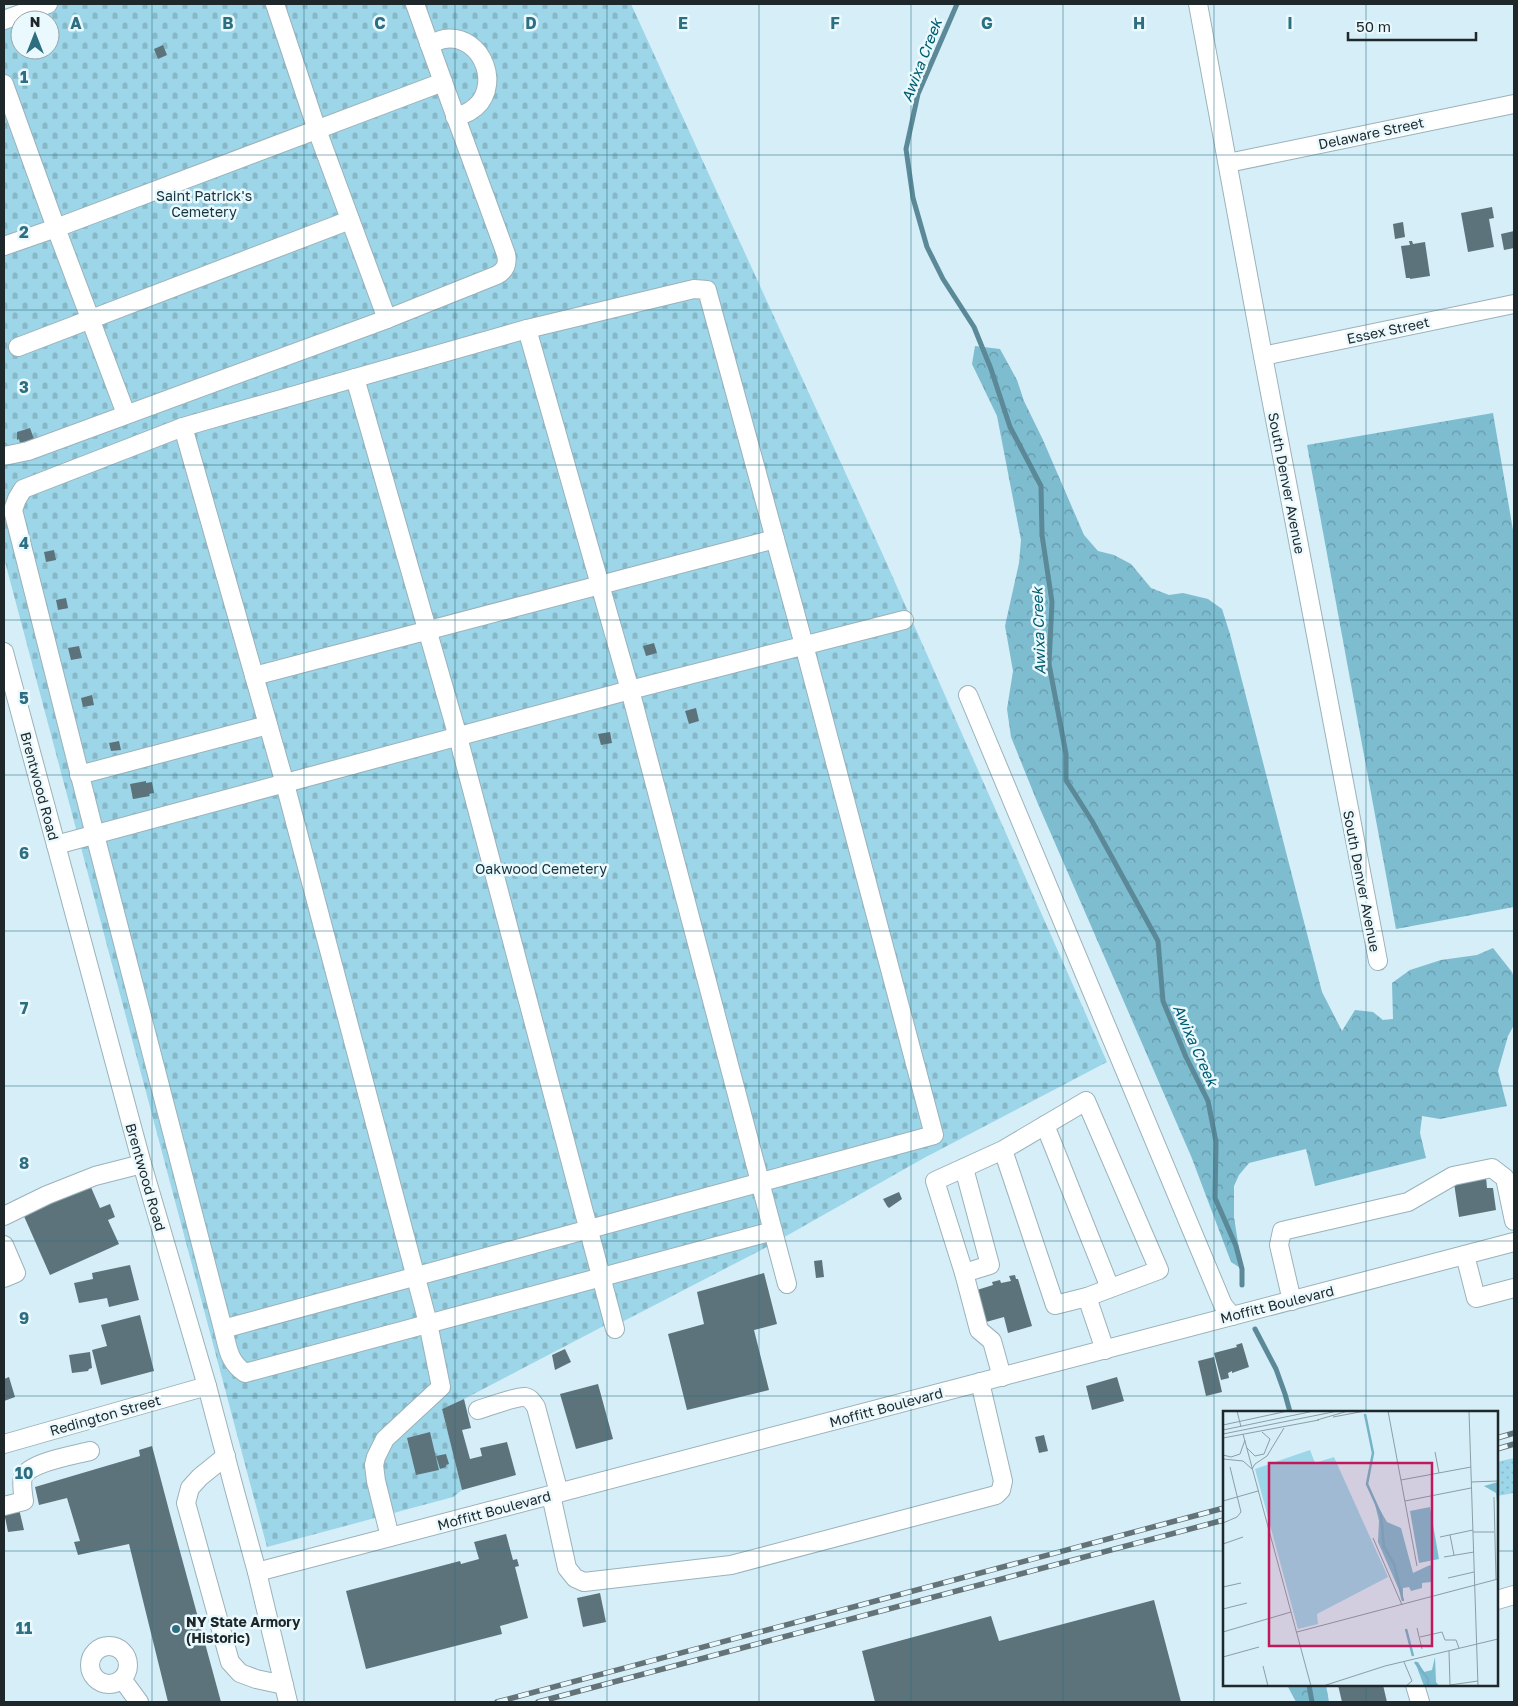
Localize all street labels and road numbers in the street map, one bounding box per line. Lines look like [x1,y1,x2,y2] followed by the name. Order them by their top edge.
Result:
[1317,114,1425,152] street label: Delaware Street
[1345,313,1431,347] street label: Essex Street
[1265,411,1309,555] street label: South Denver Avenue
[17,730,63,842] street label: Brentwood Road
[1340,809,1384,953] street label: South Denver Avenue
[122,1121,170,1233] street label: Brentwood Road
[1218,1282,1336,1326] street label: Moffitt Boulevard
[827,1384,945,1430] street label: Moffitt Boulevard
[48,1391,162,1439] street label: Redington Street
[435,1487,553,1533] street label: Moffitt Boulevard

